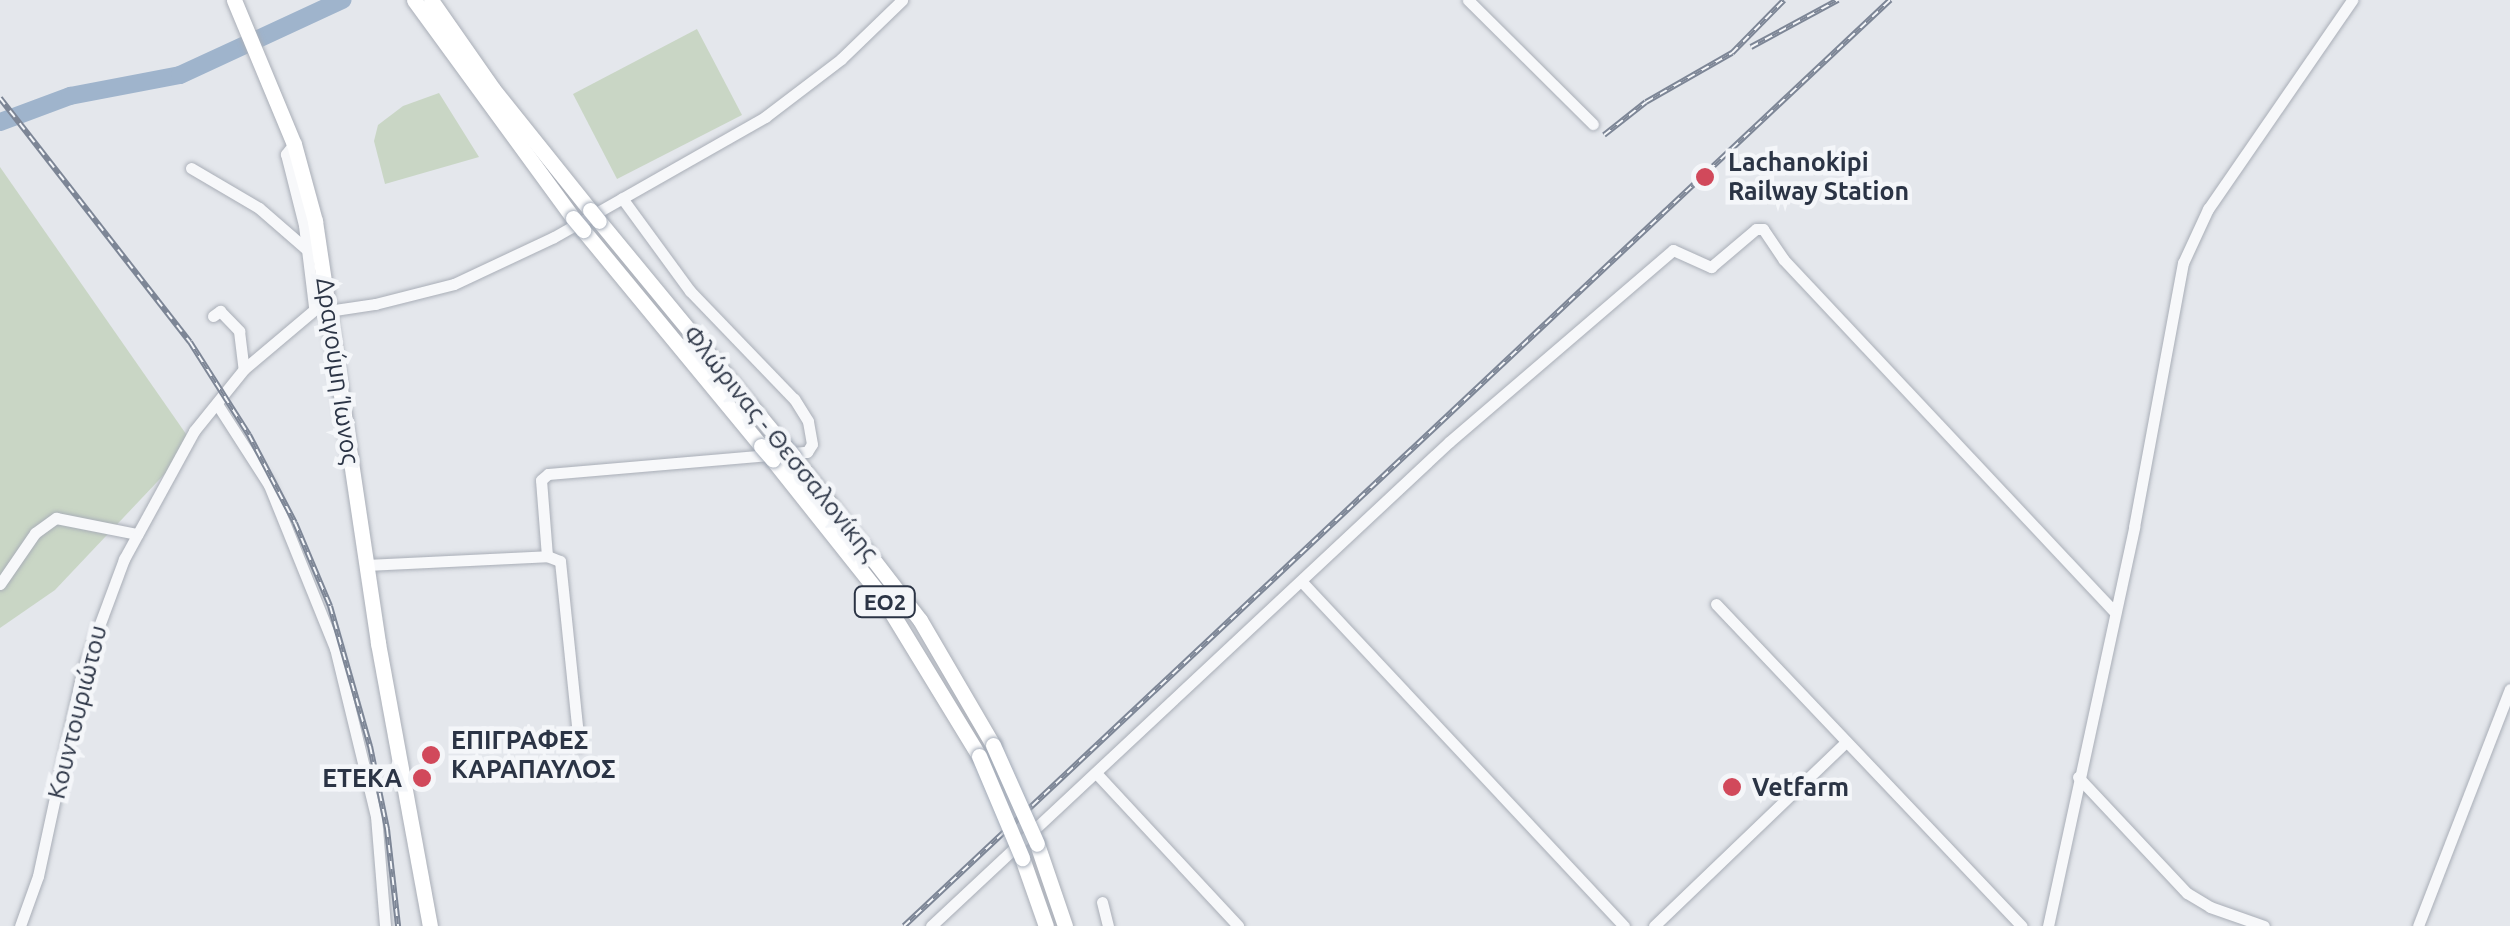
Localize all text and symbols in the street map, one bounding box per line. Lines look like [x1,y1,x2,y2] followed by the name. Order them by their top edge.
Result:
[1728,148,1909,207] place label: Lachanokipi Railway Station
[1692,164,1718,190] marker: Lachanokipi Railway Station
[310,276,366,466] street label: Δραγούμη Ίωνος
[677,319,885,567] street label: Φλώρινας - Θεσσαλονίκης
[852,585,918,619] road number: ΕΟ2
[41,622,113,802] street label: Κουντουριώτου
[451,726,616,785] place label: ΕΠΙΓΡΑΦΕΣ ΚΑΡΑΠΑΥΛΟΣ
[420,744,442,766] marker: ΕΠΙΓΡΑΦΕΣ ΚΑΡΑΠΑΥΛΟΣ
[322,763,402,793] place label: ΕΤΕΚΑ
[411,767,433,789] marker: ΕΤΕΚΑ
[1752,772,1849,802] place label: Vetfarm
[1721,776,1743,798] marker: Vetfarm

